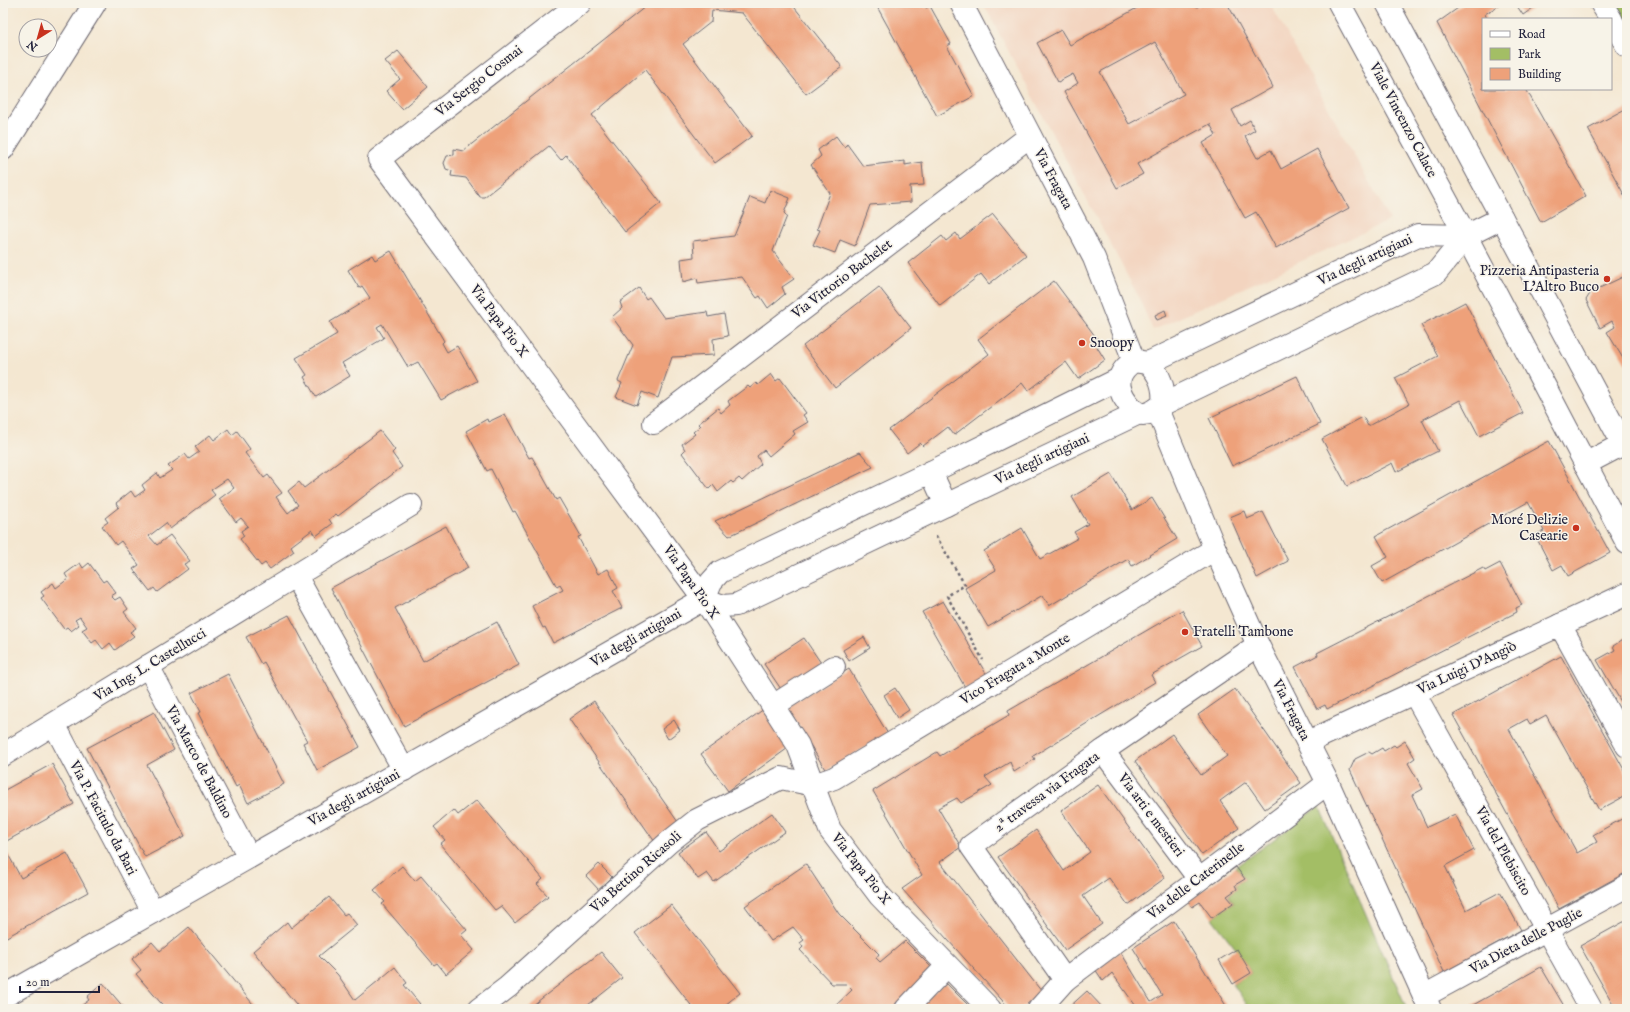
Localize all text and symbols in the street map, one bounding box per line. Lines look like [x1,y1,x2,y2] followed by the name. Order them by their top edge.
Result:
[18,18,58,58] north arrow
[1482,18,1612,90] legend
[1518,27,1546,42] text: Road
[24,36,41,54] text: N
[431,41,526,121] street label: Via Sergio Cosmai
[1518,47,1541,62] text: Park
[1365,58,1441,181] street label: Viale Vincenzo Calace
[1518,67,1562,82] text: Building
[1029,145,1077,213] street label: Via Fragata
[1314,230,1415,290] street label: Via degli artigiani
[787,235,896,323] street label: Via Vittorio Bachelet
[1480,262,1600,296] place label: Pizzeria Antipasteria L'Altro Buco
[1602,274,1612,284] marker: Pizzeria Antipasteria L'Altro Buco
[465,280,533,361] street label: Via Papa Pio X
[1090,334,1134,352] place label: Snoopy
[1077,338,1087,348] marker: Snoopy
[991,429,1092,489] street label: Via degli artigiani
[1491,511,1569,545] place label: Moré Delizie Casearie
[1571,523,1581,533] marker: Moré Delizie Casearie
[658,541,724,623] street label: Via Papa Pio X
[586,604,685,672] street label: Via degli artigiani
[1193,623,1294,641] place label: Fratelli Tambone
[90,624,210,706] street label: Via Ing. L. Castellucci
[1180,627,1190,637] marker: Fratelli Tambone
[956,629,1074,709] street label: Vico Fragata a Monte
[1414,637,1520,699] street label: Via Luigi D'Angiò
[1267,675,1315,745] street label: Via Fragata
[161,702,237,822] street label: Via Marco de Baldino
[991,747,1104,836] street label: 2ª travessa via Fragata
[65,757,141,879] street label: Via P. Facitulo da Bari
[304,765,403,831] street label: Via degli artigiani
[1113,769,1188,861] street label: Via arti e mestieri
[1471,802,1535,899] street label: Via del Plebiscito
[586,827,686,917] street label: Via Bettino Ricasoli
[827,829,895,909] street label: Via Papa Pio X
[1143,838,1249,924] street label: Via delle Caterinelle
[1466,903,1586,979] street label: Via Dieta delle Puglie
[20,968,99,994] scale bar
[26,975,49,990] text: 20 m

